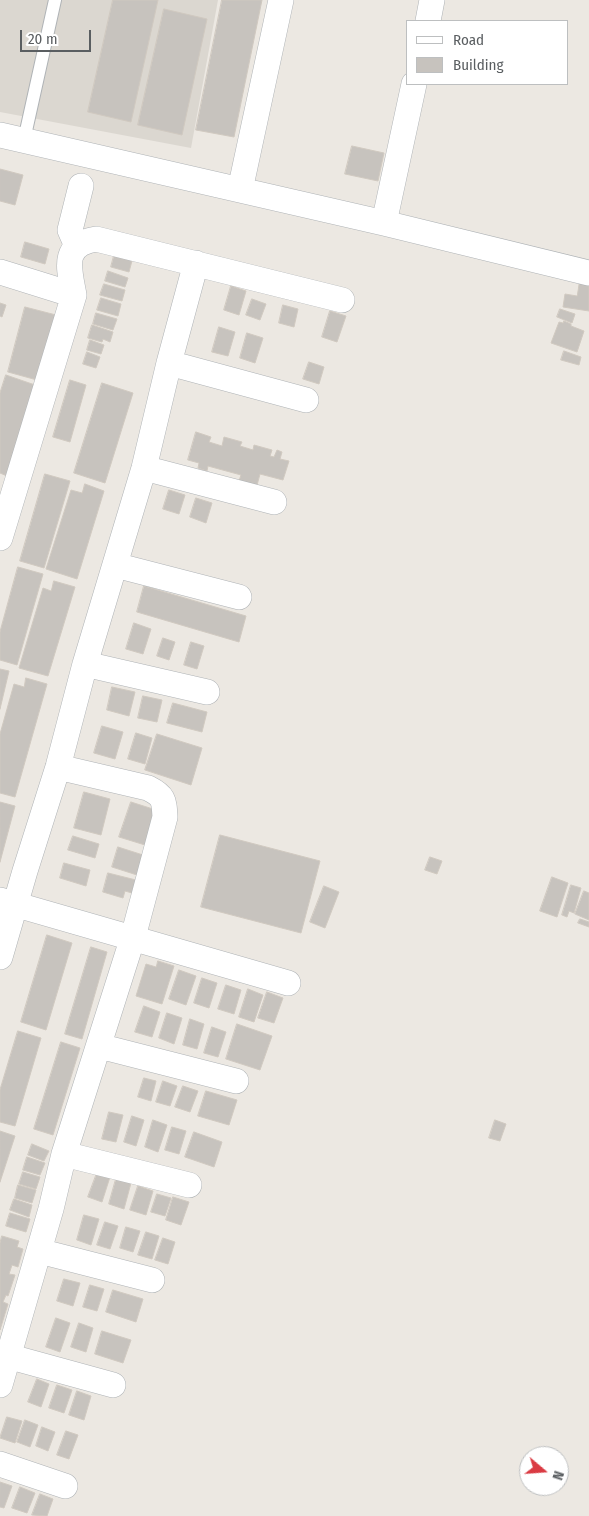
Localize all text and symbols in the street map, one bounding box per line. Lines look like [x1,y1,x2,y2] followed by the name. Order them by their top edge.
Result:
[22,20,94,52] scale bar
[406,20,569,85] legend
[28,30,58,48] text: 20 m
[453,31,484,49] text: Road
[453,56,504,74] text: Building
[519,1446,569,1496] north arrow
[548,1469,567,1482] text: N

